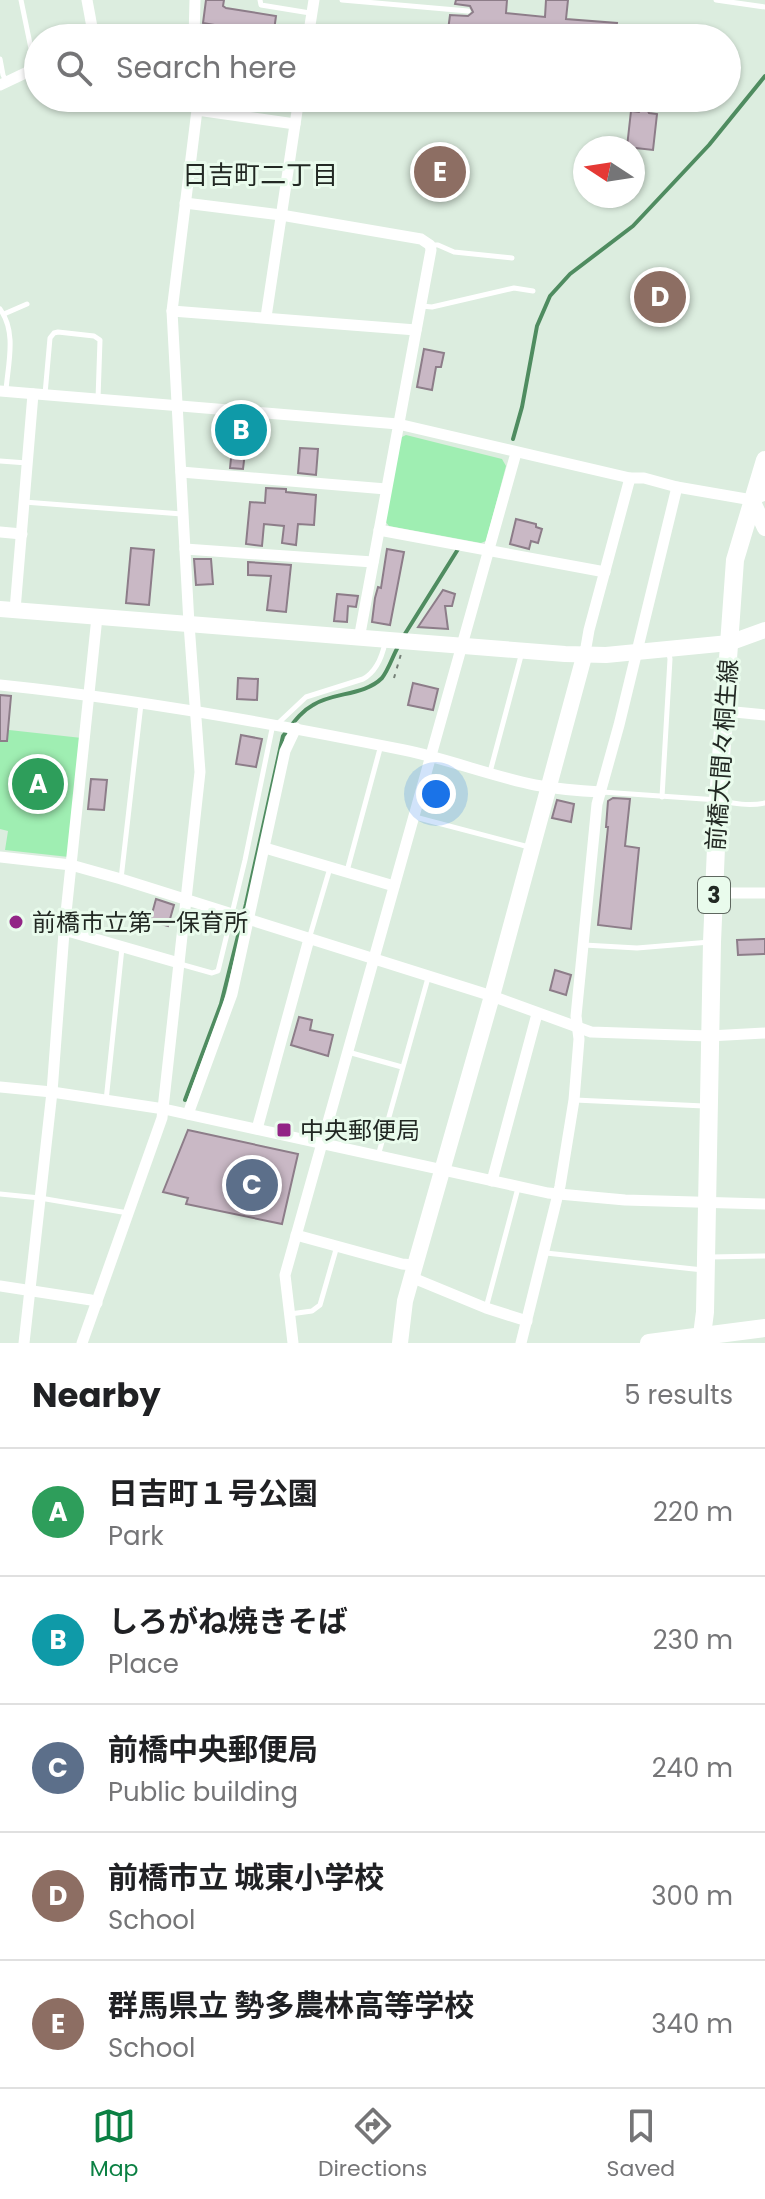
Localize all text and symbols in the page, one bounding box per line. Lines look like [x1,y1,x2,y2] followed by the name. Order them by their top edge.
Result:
[24,24,741,112] search box
[52,46,96,90] icon: search
[116,46,297,89] text: Search here
[573,136,645,208] north arrow
[414,142,466,202] pin: E
[182,157,338,193] district label: 日吉町二丁目
[634,267,686,327] pin: D
[215,400,267,460] pin: B
[699,658,745,852] street label: 前橋大間々桐生線
[12,754,64,814] pin: A
[416,774,456,814] your location
[698,877,730,913] road number: 3
[32,906,248,939] place label: 前橋市立第一保育所
[7,913,25,931] marker: 前橋市立第一保育所
[300,1114,420,1147] place label: 中央郵便局
[275,1121,293,1139] marker: 中央郵便局
[226,1155,278,1215] pin: C
[32,1371,161,1419] text: Nearby
[624,1377,733,1413] text: 5 results
[108,1472,318,1515] text: 日吉町１号公園
[48,1494,68,1530] text: A
[653,1494,733,1530] text: 220 m
[108,1518,164,1554] text: Park
[108,1600,348,1643] text: しろがね焼きそば
[49,1622,67,1658] text: B
[653,1622,733,1658] text: 230 m
[108,1646,179,1682] text: Place
[108,1728,318,1771] text: 前橋中央郵便局
[48,1750,68,1786] text: C
[652,1750,733,1786] text: 240 m
[108,1774,298,1810] text: Public building
[108,1856,384,1899] text: 前橋市立 城東小学校
[49,1878,67,1914] text: D
[651,1878,733,1914] text: 300 m
[108,1902,195,1938] text: School
[108,1984,474,2027] text: 群馬県立 勢多農林高等学校
[51,2006,65,2042] text: E
[651,2006,733,2042] text: 340 m
[108,2030,195,2066] text: School
[90,2104,138,2185] tab: Map
[318,2104,427,2185] tab: Directions
[607,2104,675,2185] tab: Saved

